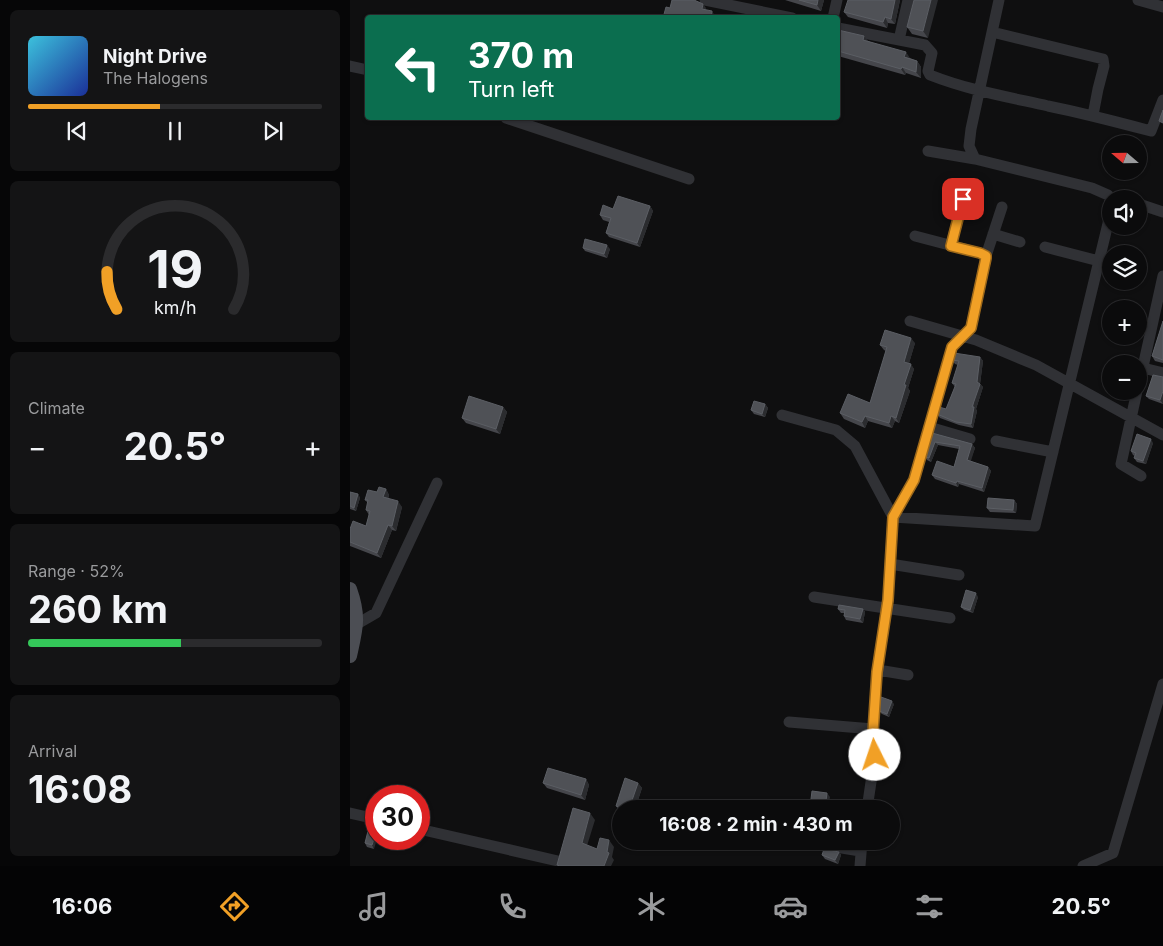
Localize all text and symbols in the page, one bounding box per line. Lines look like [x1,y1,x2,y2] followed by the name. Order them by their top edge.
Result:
[468,34,574,76] text: 370 m
[385,35,450,100] icon: left
[103,45,207,68] text: Night Drive
[103,68,208,88] text: The Halogens
[468,76,554,102] text: Turn left
[63,117,91,145] icon: previous
[161,117,189,145] icon: pause
[259,117,287,145] icon: next
[1102,135,1148,180] north arrow
[1102,135,1147,400] map controls
[942,178,984,220] pin
[949,185,977,213] icon: arrive
[1102,190,1147,235] button: sound
[147,238,203,301] text: 19
[1102,245,1147,290] button: layers
[154,297,196,318] text: km/h
[1102,300,1147,345] button: +
[1102,355,1147,400] button: −
[28,398,85,418] text: Climate
[124,423,226,469] text: 20.5°
[28,430,47,464] text: −
[303,430,322,464] text: +
[28,561,125,581] text: Range · 52%
[28,586,168,632] text: 260 km
[848,728,900,780] position arrow
[28,741,77,761] text: Arrival
[28,766,132,812] text: 16:08
[365,785,430,850] speed limit sign: 30
[659,813,853,836] text: 16:08 · 2 min · 430 m
[217,889,252,924] icon: directions
[356,889,391,924] icon: music
[495,889,530,924] icon: phone
[634,889,669,924] icon: climate
[773,889,808,924] icon: car
[912,889,947,924] icon: filters
[52,893,112,919] text: 16:06
[1052,893,1111,919] text: 20.5°

